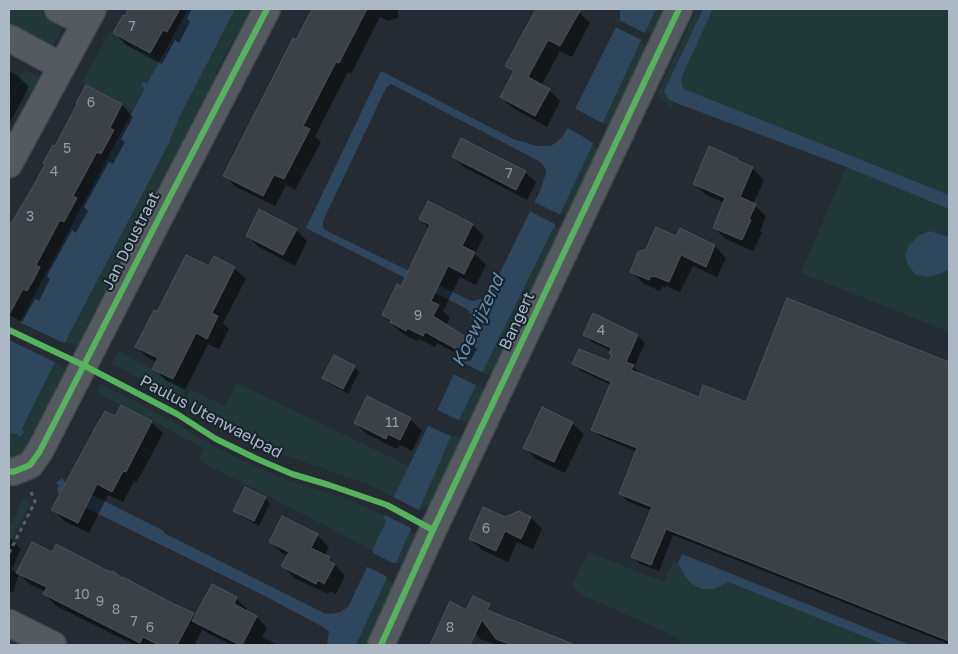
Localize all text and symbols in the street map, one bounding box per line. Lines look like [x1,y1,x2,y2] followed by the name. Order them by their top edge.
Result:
[128,19,136,35] house number: 7
[87,95,95,111] house number: 6
[63,141,71,157] house number: 5
[50,164,58,180] house number: 4
[505,166,513,182] house number: 7
[98,189,164,293] street label: Jan Doustraat
[26,209,34,225] house number: 3
[447,272,509,370] water label: Koewijzend
[495,289,539,353] street label: Bangert
[414,308,422,324] house number: 9
[597,323,605,339] house number: 4
[137,371,285,463] street label: Paulus Utenwaelpad
[385,415,399,431] house number: 11
[482,521,490,537] house number: 6
[74,587,90,603] house number: 10
[96,594,104,610] house number: 9
[112,602,120,618] house number: 8
[130,614,138,630] house number: 7
[146,620,154,636] house number: 6
[446,620,454,636] house number: 8

